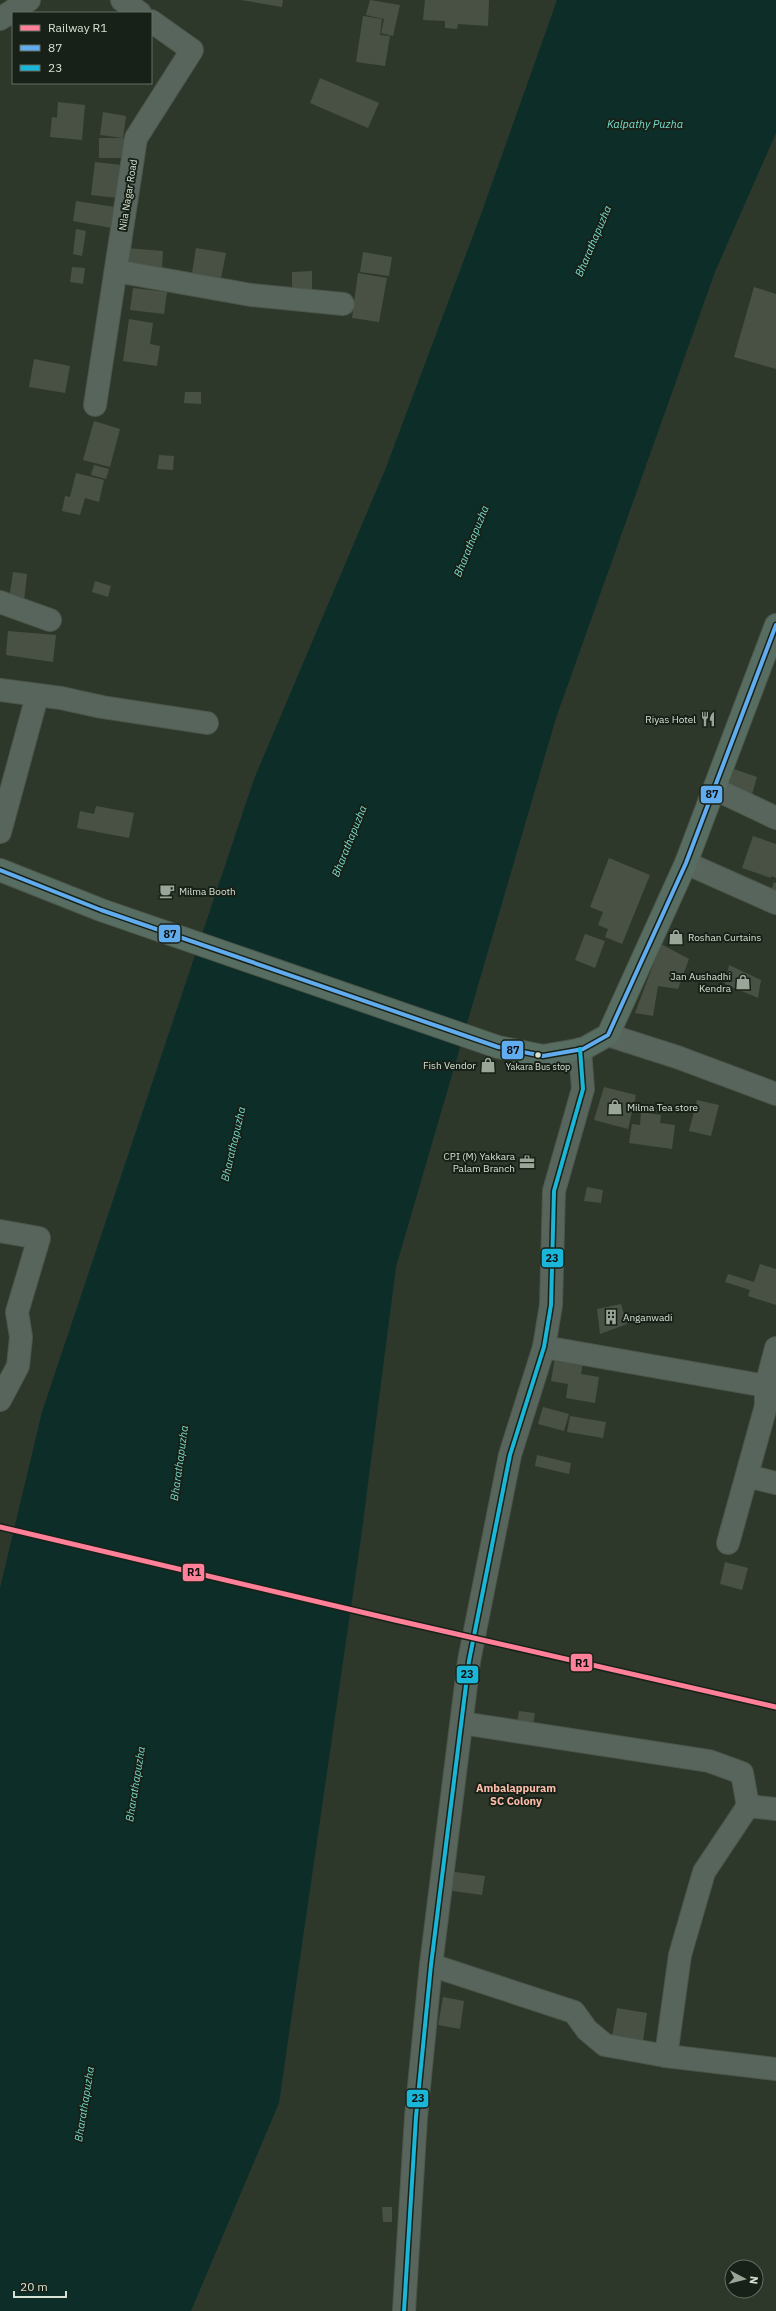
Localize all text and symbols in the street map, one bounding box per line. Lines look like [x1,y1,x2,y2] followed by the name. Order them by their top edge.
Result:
[12,12,152,84] legend
[48,20,107,35] text: Railway R1
[48,40,62,55] text: 87
[48,60,62,75] text: 23
[607,117,683,131] water label: Kalpathy Puzha
[116,158,140,232] street label: Nila Nagar Road
[572,203,614,279] water label: Bharathapuzha
[450,503,492,579] water label: Bharathapuzha
[699,710,717,728] restaurant icon: Riyas Hotel
[645,713,696,726] place label: Riyas Hotel
[700,785,723,804] line badge: 87
[705,787,719,801] text: 87
[328,803,370,879] water label: Bharathapuzha
[158,882,176,900] cafe icon: Milma Booth
[179,885,236,898] place label: Milma Booth
[158,924,181,943] line badge: 87
[163,927,177,941] text: 87
[667,928,685,946] shop icon: Roshan Curtains
[688,931,761,944] place label: Roshan Curtains
[671,970,732,995] place label: Jan Aushadhi Kendra
[734,973,752,991] shop icon: Jan Aushadhi Kendra
[501,1040,524,1060] line badge: 87
[506,1043,520,1057] text: 87
[533,1050,543,1060] marker: Yakara Bus stop
[479,1056,497,1074] shop icon: Fish Vendor
[423,1059,476,1072] place label: Fish Vendor
[506,1061,570,1072] place label: Yakara Bus stop
[606,1098,624,1116] shop icon: Milma Tea store
[627,1101,699,1114] place label: Milma Tea store
[218,1105,248,1183] water label: Bharathapuzha
[444,1150,516,1175] place label: CPI (M) Yakkara Palam Branch
[518,1153,536,1171] office icon: CPI (M) Yakkara Palam Branch
[541,1248,564,1268] line badge: 23
[545,1251,559,1265] text: 23
[602,1308,620,1326] building icon: Anganwadi
[623,1311,673,1324] place label: Anganwadi
[167,1424,191,1502] water label: Bharathapuzha
[182,1563,205,1582] line badge: R1
[187,1565,201,1579] text: R1
[570,1653,593,1672] line badge: R1
[575,1656,589,1670] text: R1
[456,1665,479,1684] line badge: 23
[460,1667,474,1681] text: 23
[122,1745,148,1823] water label: Bharathapuzha
[476,1781,556,1808] district label: Ambalappuram SC Colony
[71,2065,97,2143] water label: Bharathapuzha
[406,2089,429,2108] line badge: 23
[411,2091,425,2105] text: 23
[724,2259,764,2299] north arrow
[14,2273,66,2299] scale bar
[746,2275,761,2285] text: N
[20,2279,48,2294] text: 20 m

